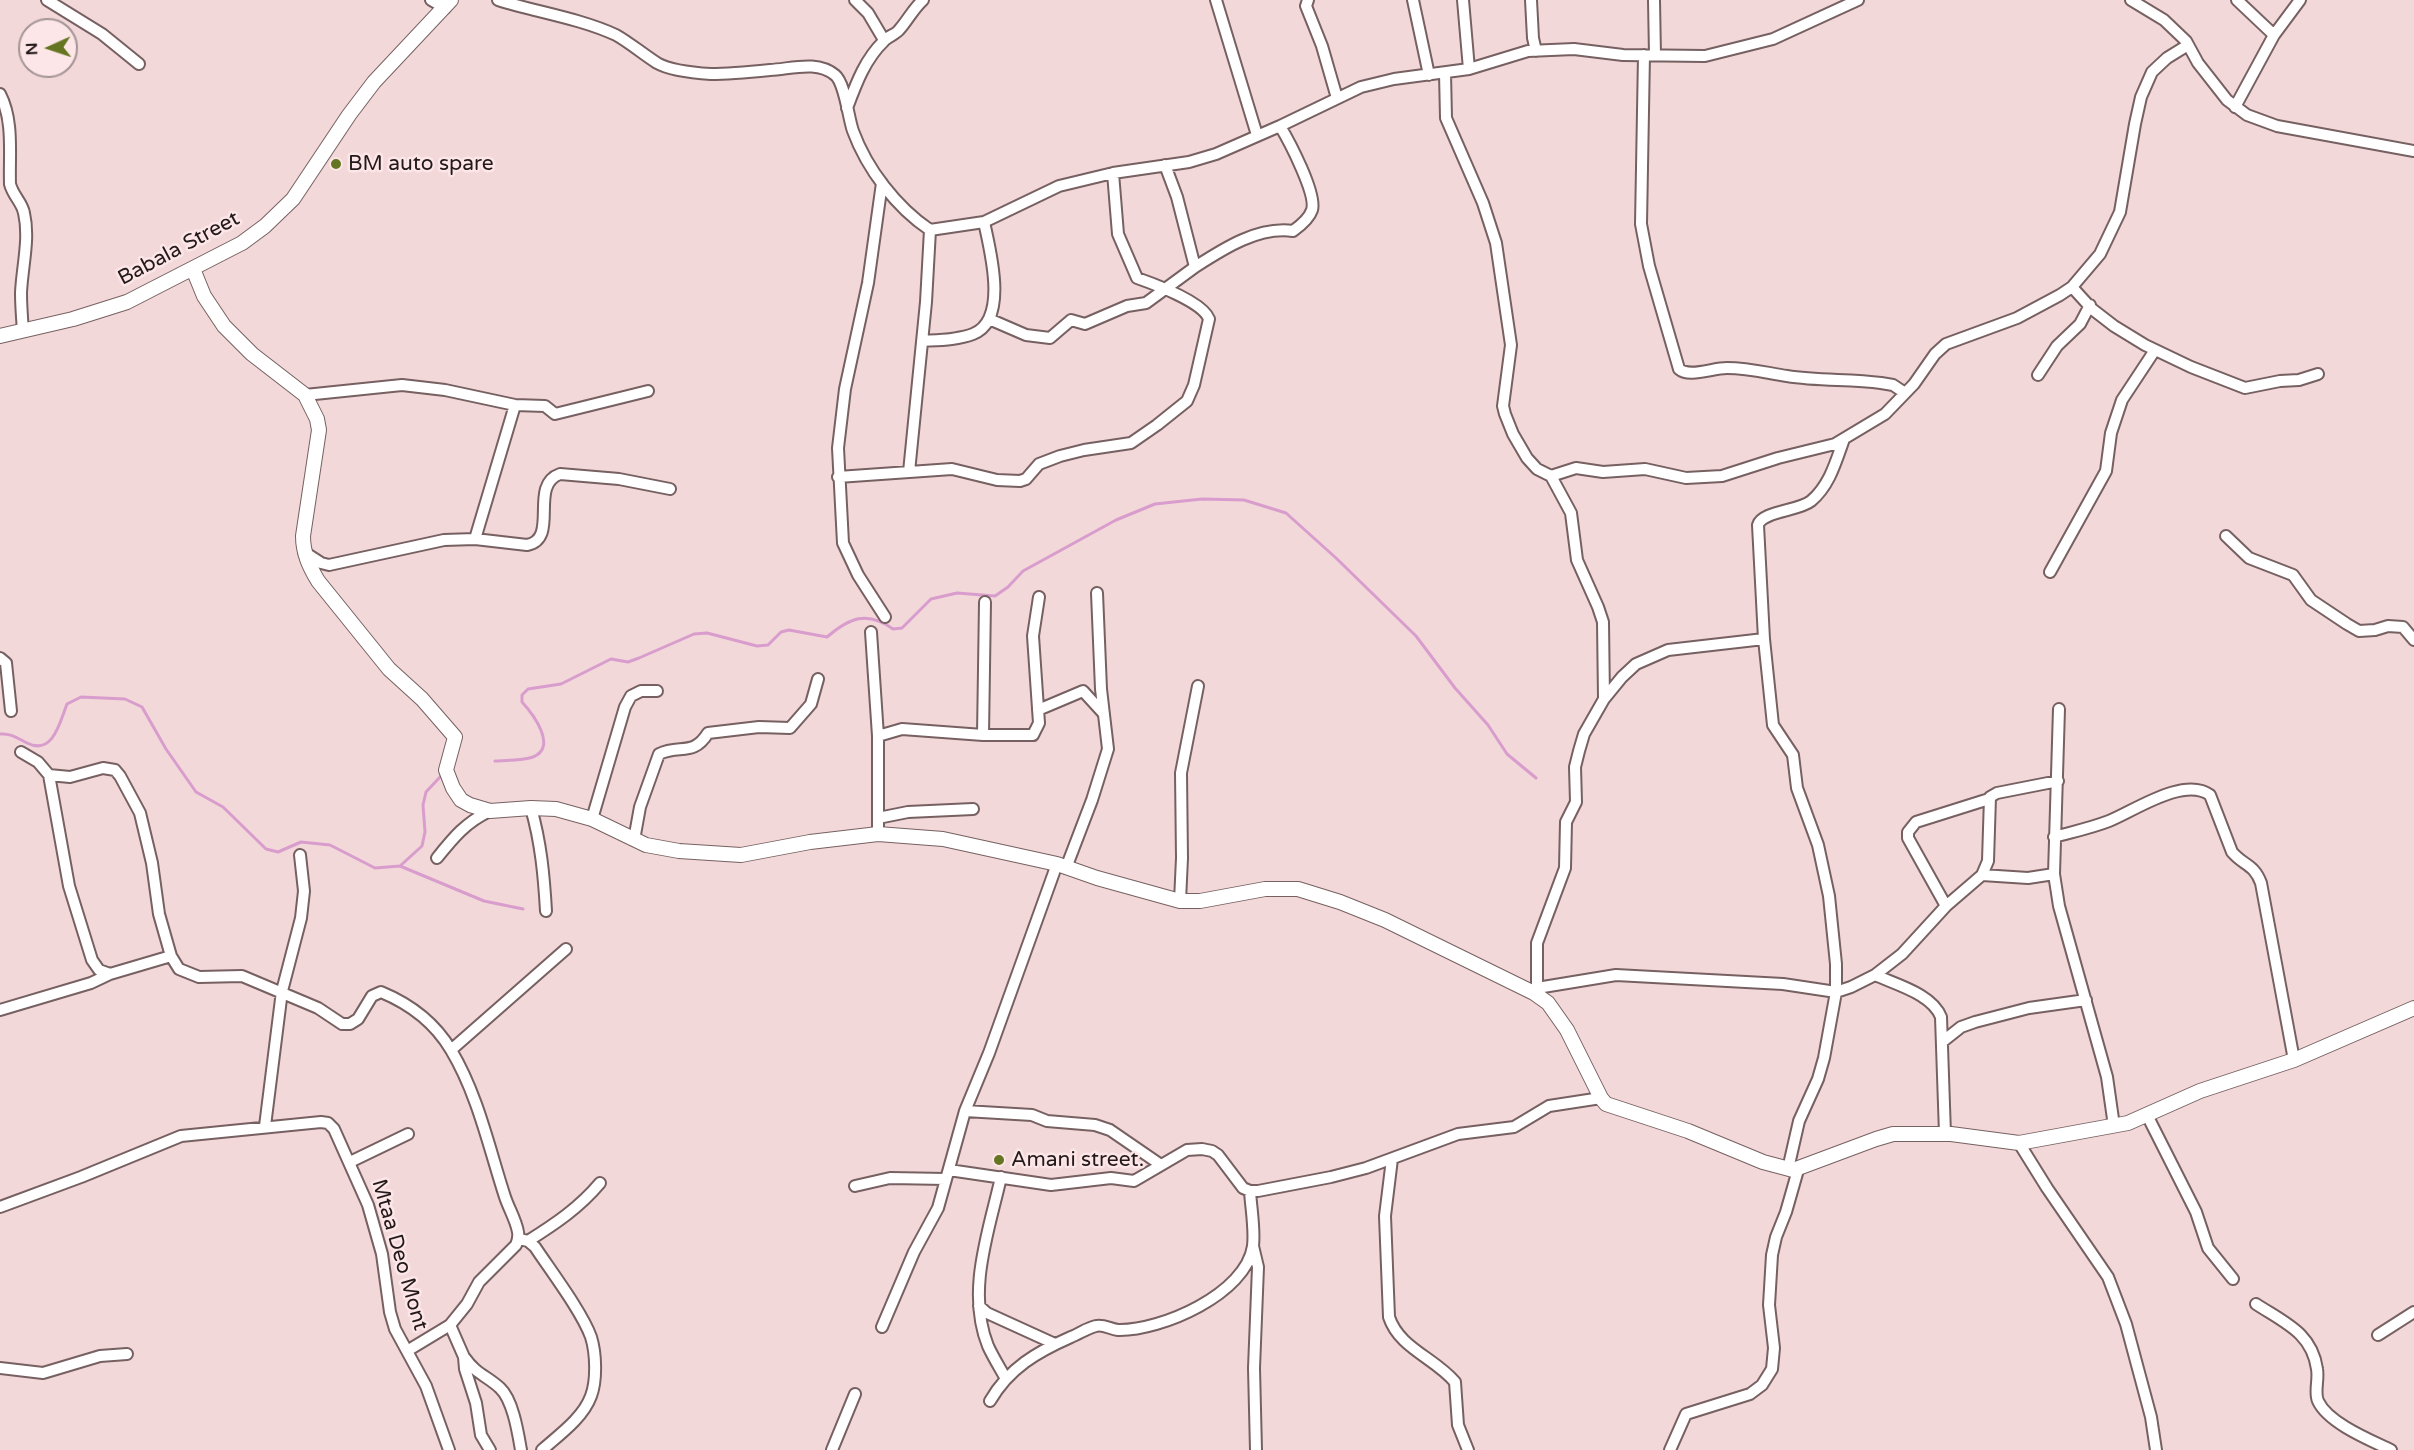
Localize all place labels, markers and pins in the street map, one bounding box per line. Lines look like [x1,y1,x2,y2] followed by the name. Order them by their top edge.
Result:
[348,151,494,177] place label: BM auto spare
[329,157,343,171] marker: BM auto spare
[1011,1147,1144,1173] place label: Amani street.
[992,1153,1006,1167] marker: Amani street.

